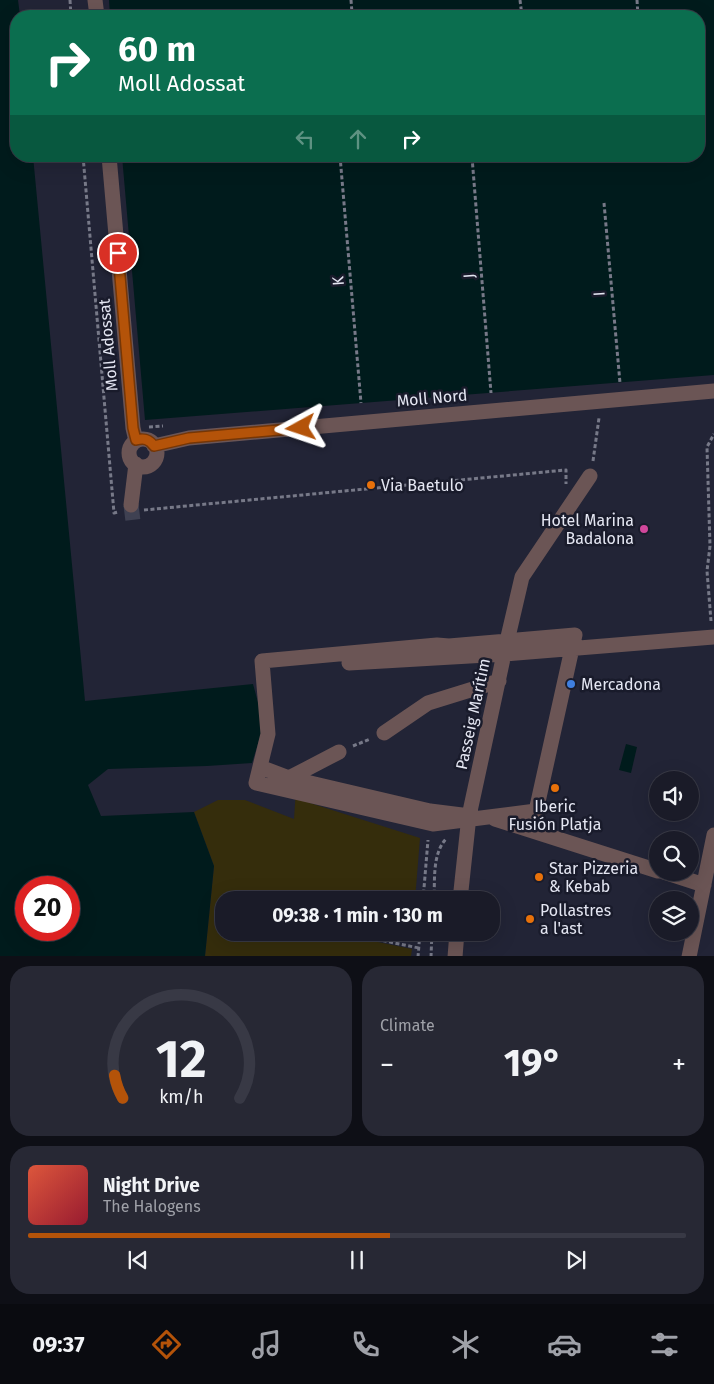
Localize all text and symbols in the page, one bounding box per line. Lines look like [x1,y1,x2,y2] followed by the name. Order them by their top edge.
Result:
[118,28,196,70] text: 60 m
[35,30,100,95] icon: right
[118,70,245,97] text: Moll Adossat
[291,125,319,153] icon: left
[344,125,372,153] icon: ahead
[397,125,425,153] icon: right
[97,232,139,274] pin
[104,239,132,267] icon: arrive
[459,273,479,279] street label: J
[328,275,348,287] street label: K
[589,291,609,297] street label: I
[94,298,121,392] street label: Moll Adossat
[396,385,468,411] street label: Moll Nord
[274,401,326,453] position arrow
[381,476,464,495] place label: Via Baetulo
[365,479,377,491] marker: Via Baetulo
[541,511,634,548] place label: Hotel Marina Badalona
[638,523,650,535] marker: Hotel Marina Badalona
[452,657,494,771] street label: Passeig Marítim
[581,675,661,694] place label: Mercadona
[565,678,577,690] marker: Mercadona
[649,771,699,941] map controls
[649,771,699,821] button: sound
[549,782,561,794] marker: Iberic Fusión Platja
[509,797,601,834] place label: Iberic Fusión Platja
[649,831,699,881] button: search
[549,859,638,896] place label: Star Pizzeria & Kebab
[533,871,545,883] marker: Star Pizzeria & Kebab
[15,876,80,941] speed limit sign: 20
[649,891,699,941] button: layers
[540,901,611,938] place label: Pollastres a l'ast
[272,904,443,927] text: 09:38 · 1 min · 130 m
[524,913,536,925] marker: Pollastres a l'ast
[380,1016,435,1035] text: Climate
[155,1028,207,1091] text: 12
[504,1040,562,1086] text: 19°
[380,1048,394,1081] text: −
[672,1048,686,1081] text: +
[159,1086,203,1108] text: km/h
[103,1174,200,1197] text: Night Drive
[103,1197,201,1216] text: The Halogens
[124,1246,152,1274] icon: previous
[343,1246,371,1274] icon: pause
[562,1246,590,1274] icon: next
[149,1327,184,1362] icon: directions
[249,1327,284,1362] icon: music
[348,1327,383,1362] icon: phone
[448,1327,483,1362] icon: climate
[547,1327,582,1362] icon: car
[647,1327,682,1362] icon: filters
[32,1331,85,1358] text: 09:37

